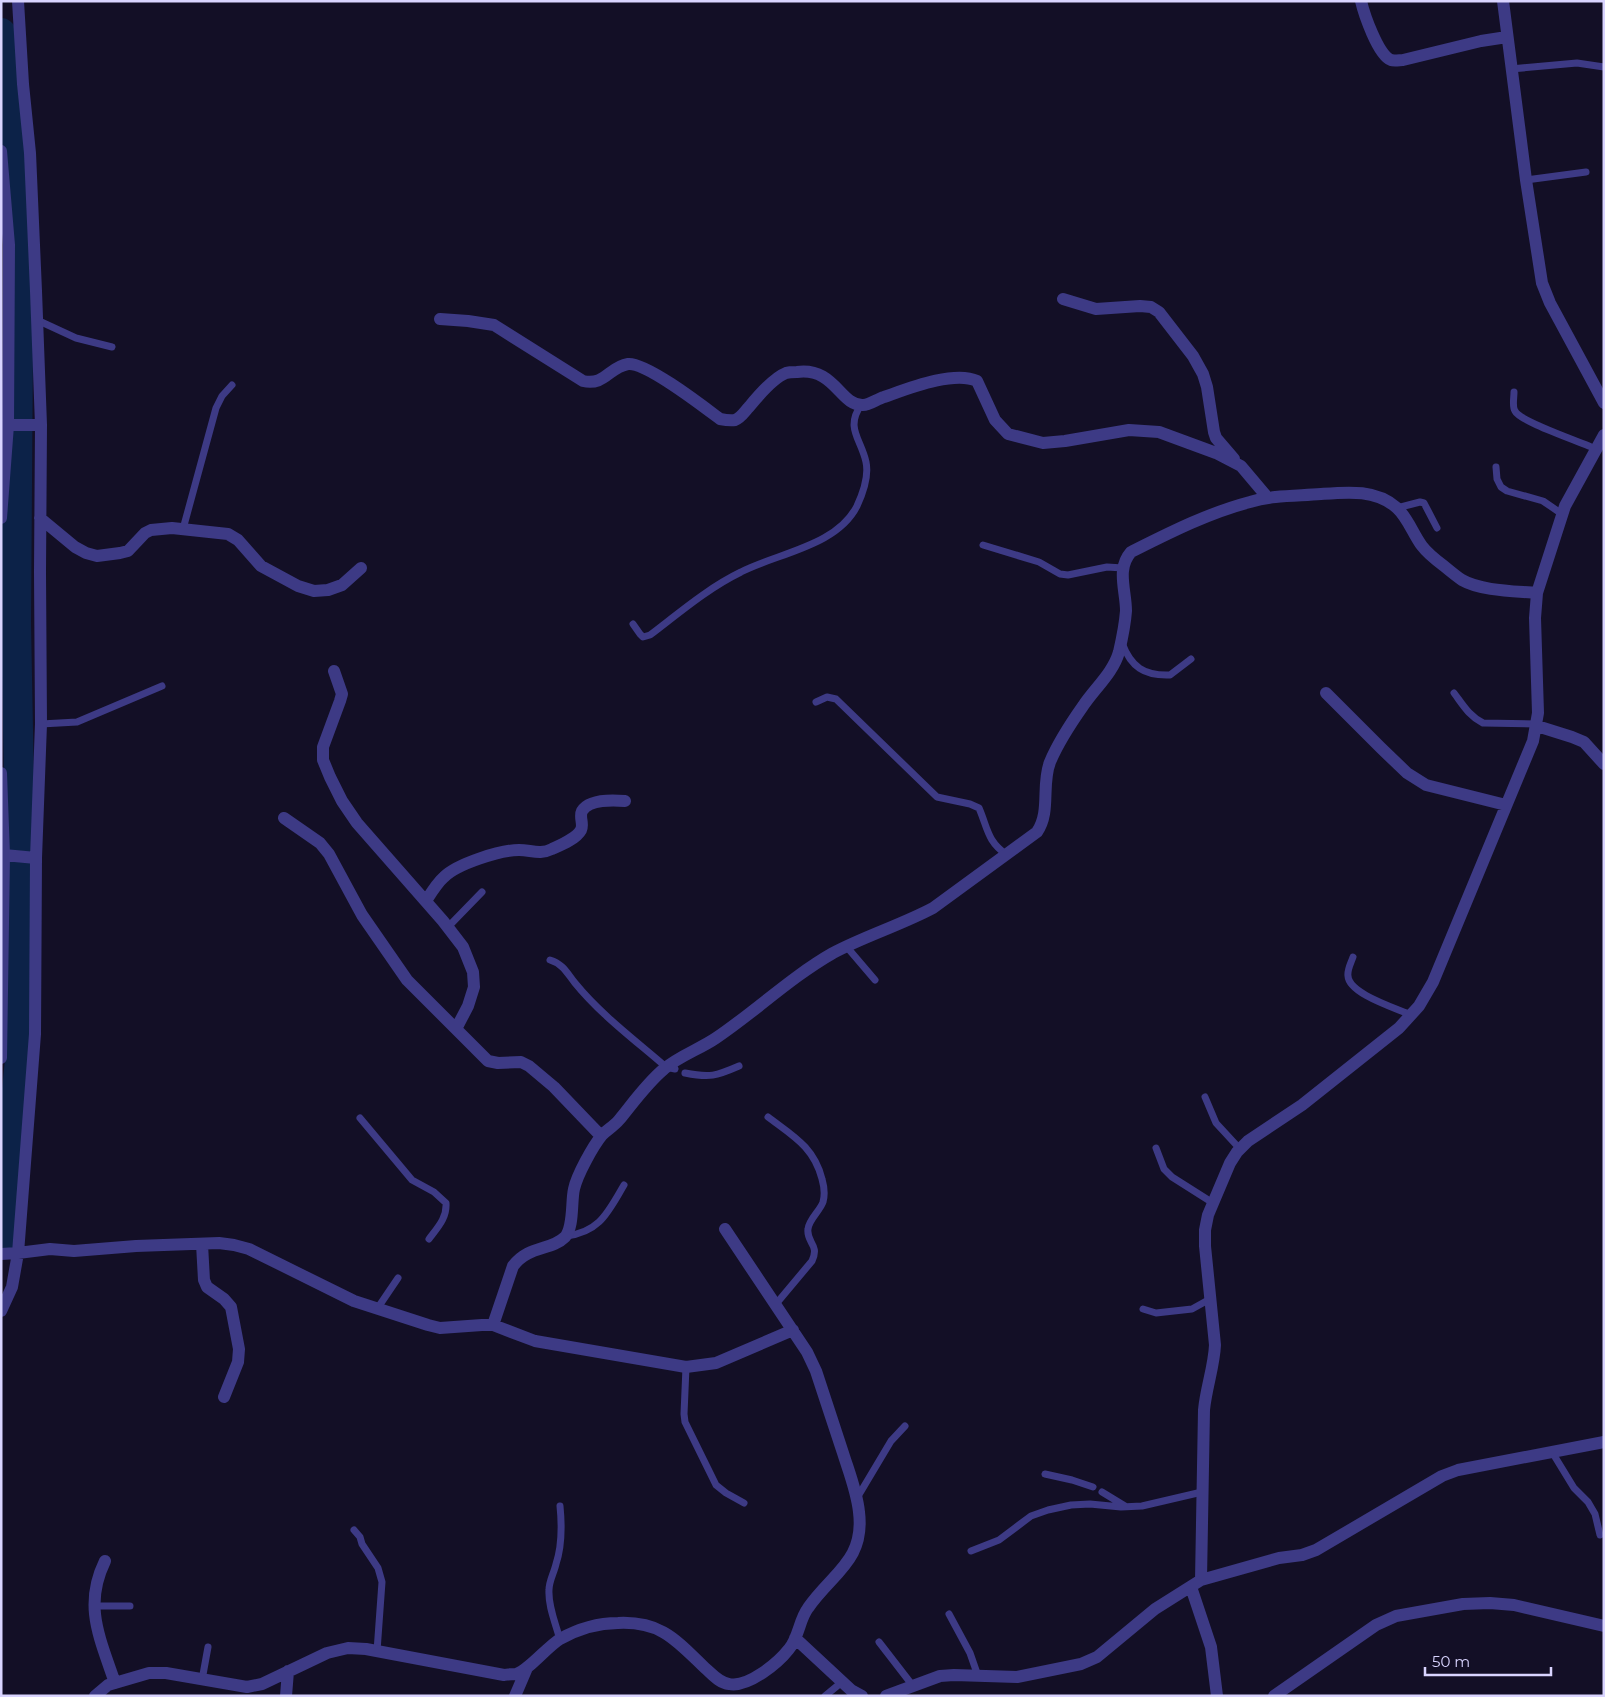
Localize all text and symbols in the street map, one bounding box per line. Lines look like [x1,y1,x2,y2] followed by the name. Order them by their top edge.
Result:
[1425,1644,1551,1676] scale bar
[1432,1652,1470,1671] text: 50 m

